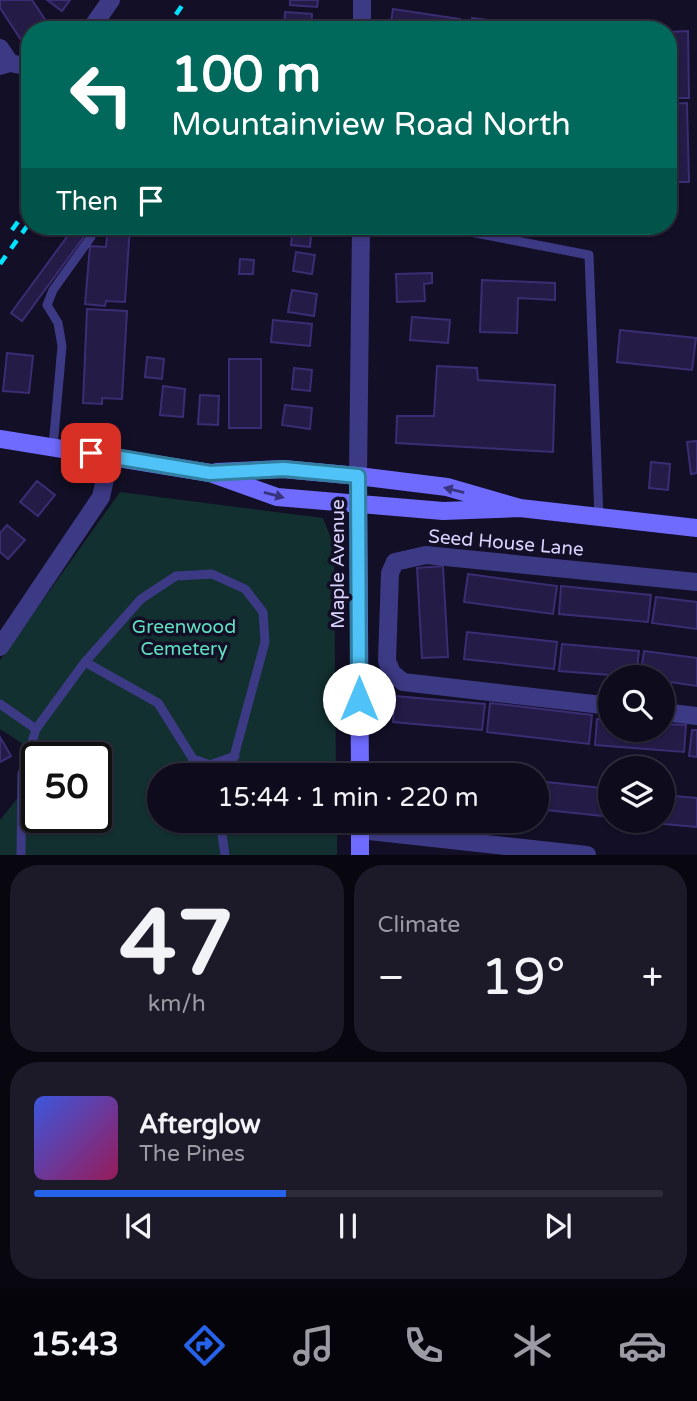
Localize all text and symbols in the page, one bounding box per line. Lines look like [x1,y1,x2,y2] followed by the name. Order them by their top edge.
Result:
[171,46,321,105] text: 100 m
[56,49,147,140] icon: left
[171,106,571,144] text: Mountainview Road North
[132,182,170,220] icon: arrive
[56,186,118,217] text: Then
[61,423,121,483] pin
[72,434,110,472] icon: arrive
[443,484,465,495] one-way arrow
[263,490,285,501] one-way arrow
[327,499,349,629] street label: Maple Avenue
[427,525,585,561] street label: Seed House Lane
[132,616,236,660] park label: Greenwood Cemetery
[322,662,396,736] position arrow
[598,665,675,833] map controls
[598,665,675,742] button: search
[21,742,112,833] speed limit sign: 50
[598,756,675,833] button: layers
[217,782,479,813] text: 15:44 · 1 min · 220 m
[120,889,234,999] text: 47
[378,911,460,939] text: Climate
[481,946,566,1009] text: 19°
[378,955,405,1001] text: −
[642,955,663,1001] text: +
[148,990,206,1018] text: km/h
[139,1109,261,1140] text: Afterglow
[139,1140,245,1168] text: The Pines
[120,1207,158,1245] icon: previous
[329,1207,367,1245] icon: pause
[539,1207,577,1245] icon: next
[180,1321,229,1370] icon: directions
[289,1321,338,1370] icon: music
[399,1321,448,1370] icon: phone
[508,1321,557,1370] icon: climate
[618,1321,667,1370] icon: car
[30,1326,119,1364] text: 15:43

